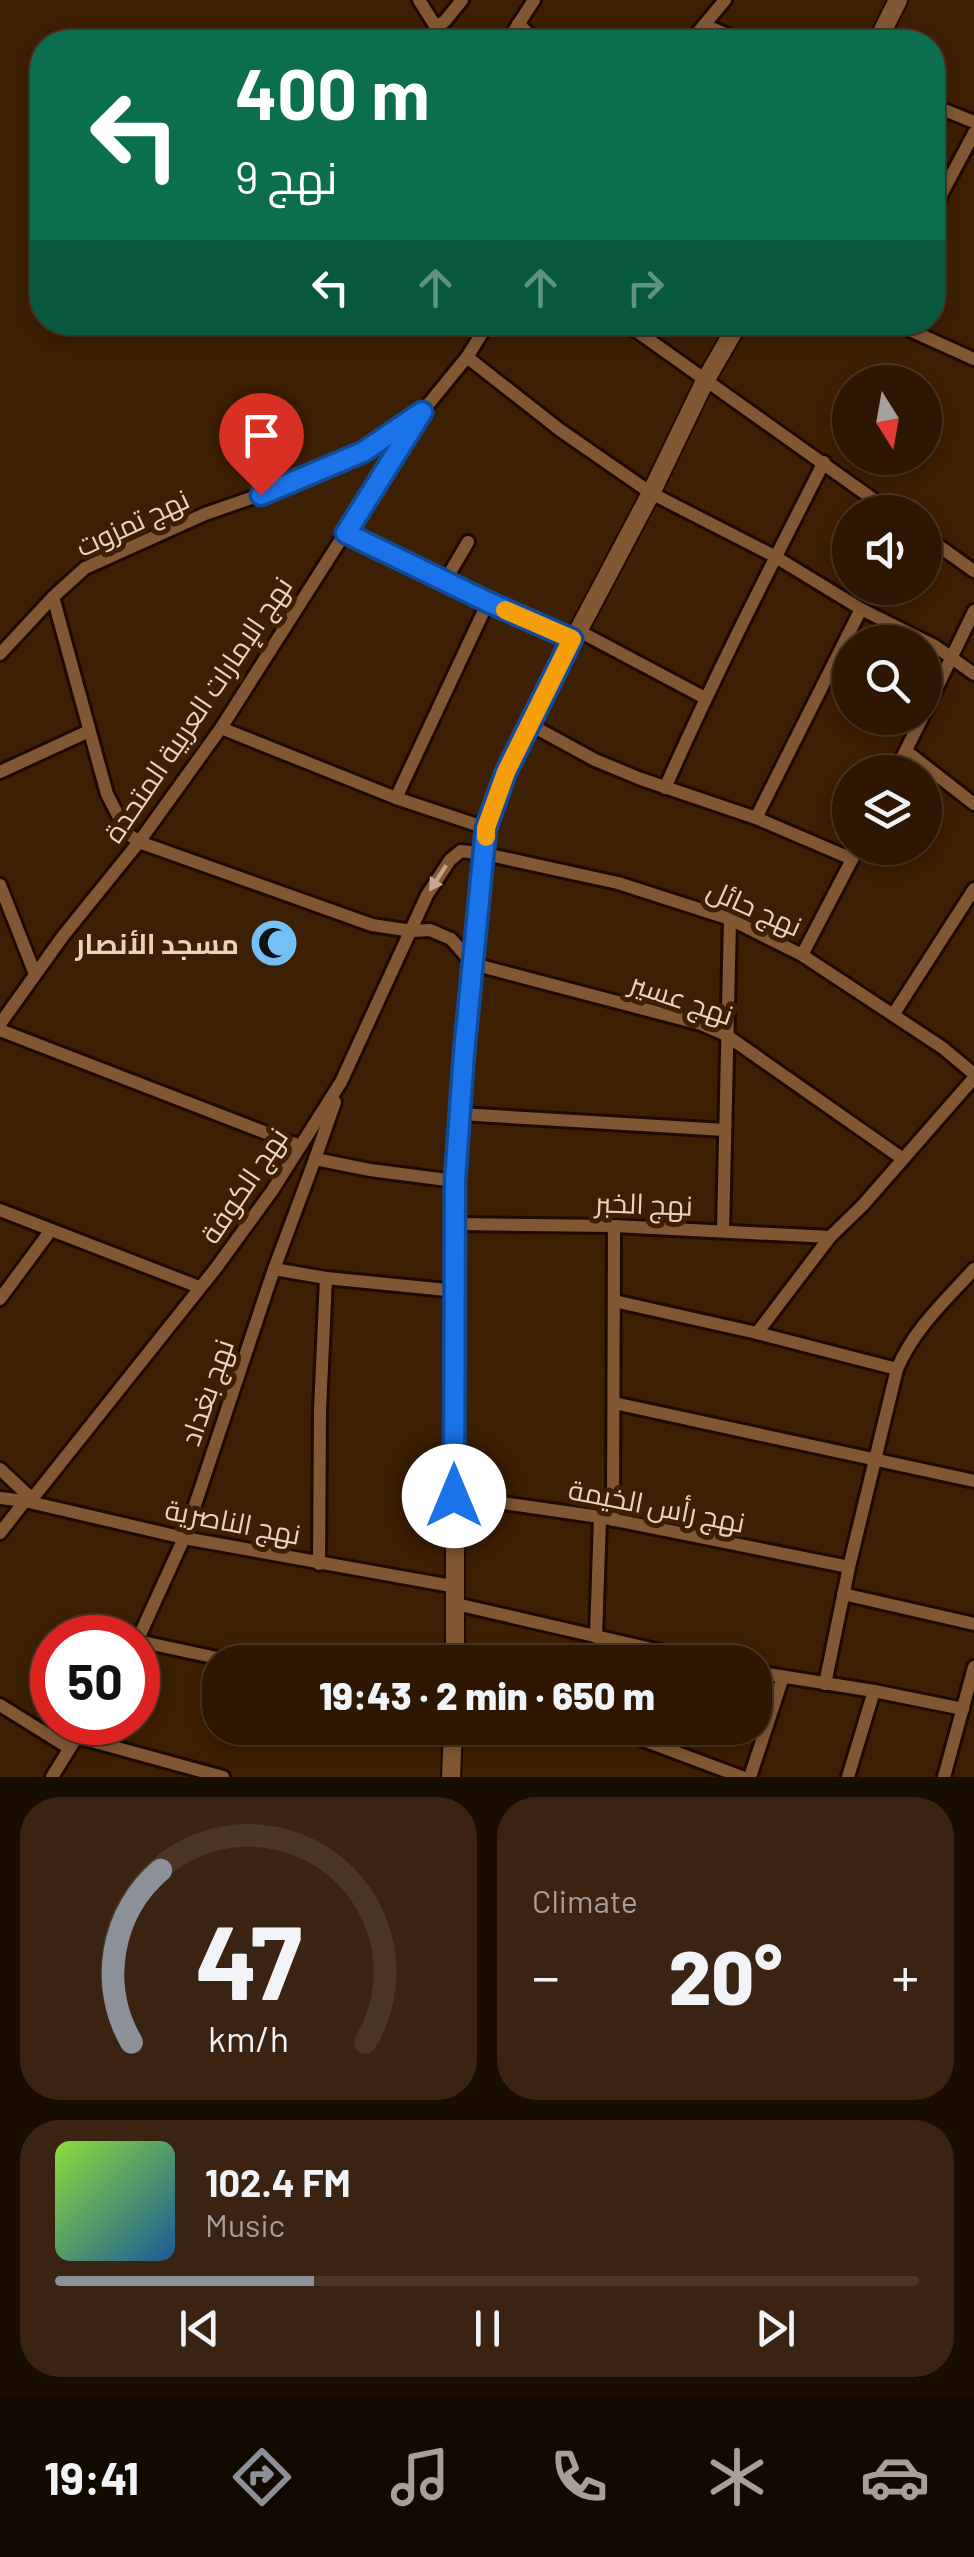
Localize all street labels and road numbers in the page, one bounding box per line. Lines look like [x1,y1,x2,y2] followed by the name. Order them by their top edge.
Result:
[70,481,195,566] street label: نهج تمزوت
[95,570,301,850] street label: نهج الإمارات العربية المتحدة
[701,871,808,946] street label: نهج حائل
[623,964,738,1034] street label: نهج عسير
[192,1121,297,1251] street label: نهج الكوفة
[592,1184,694,1225] street label: نهج الخبر
[172,1334,243,1451] street label: نهج بغداد
[565,1471,748,1542] street label: نهج رأس الخيمة
[162,1491,304,1554] street label: نهج الناصرية

